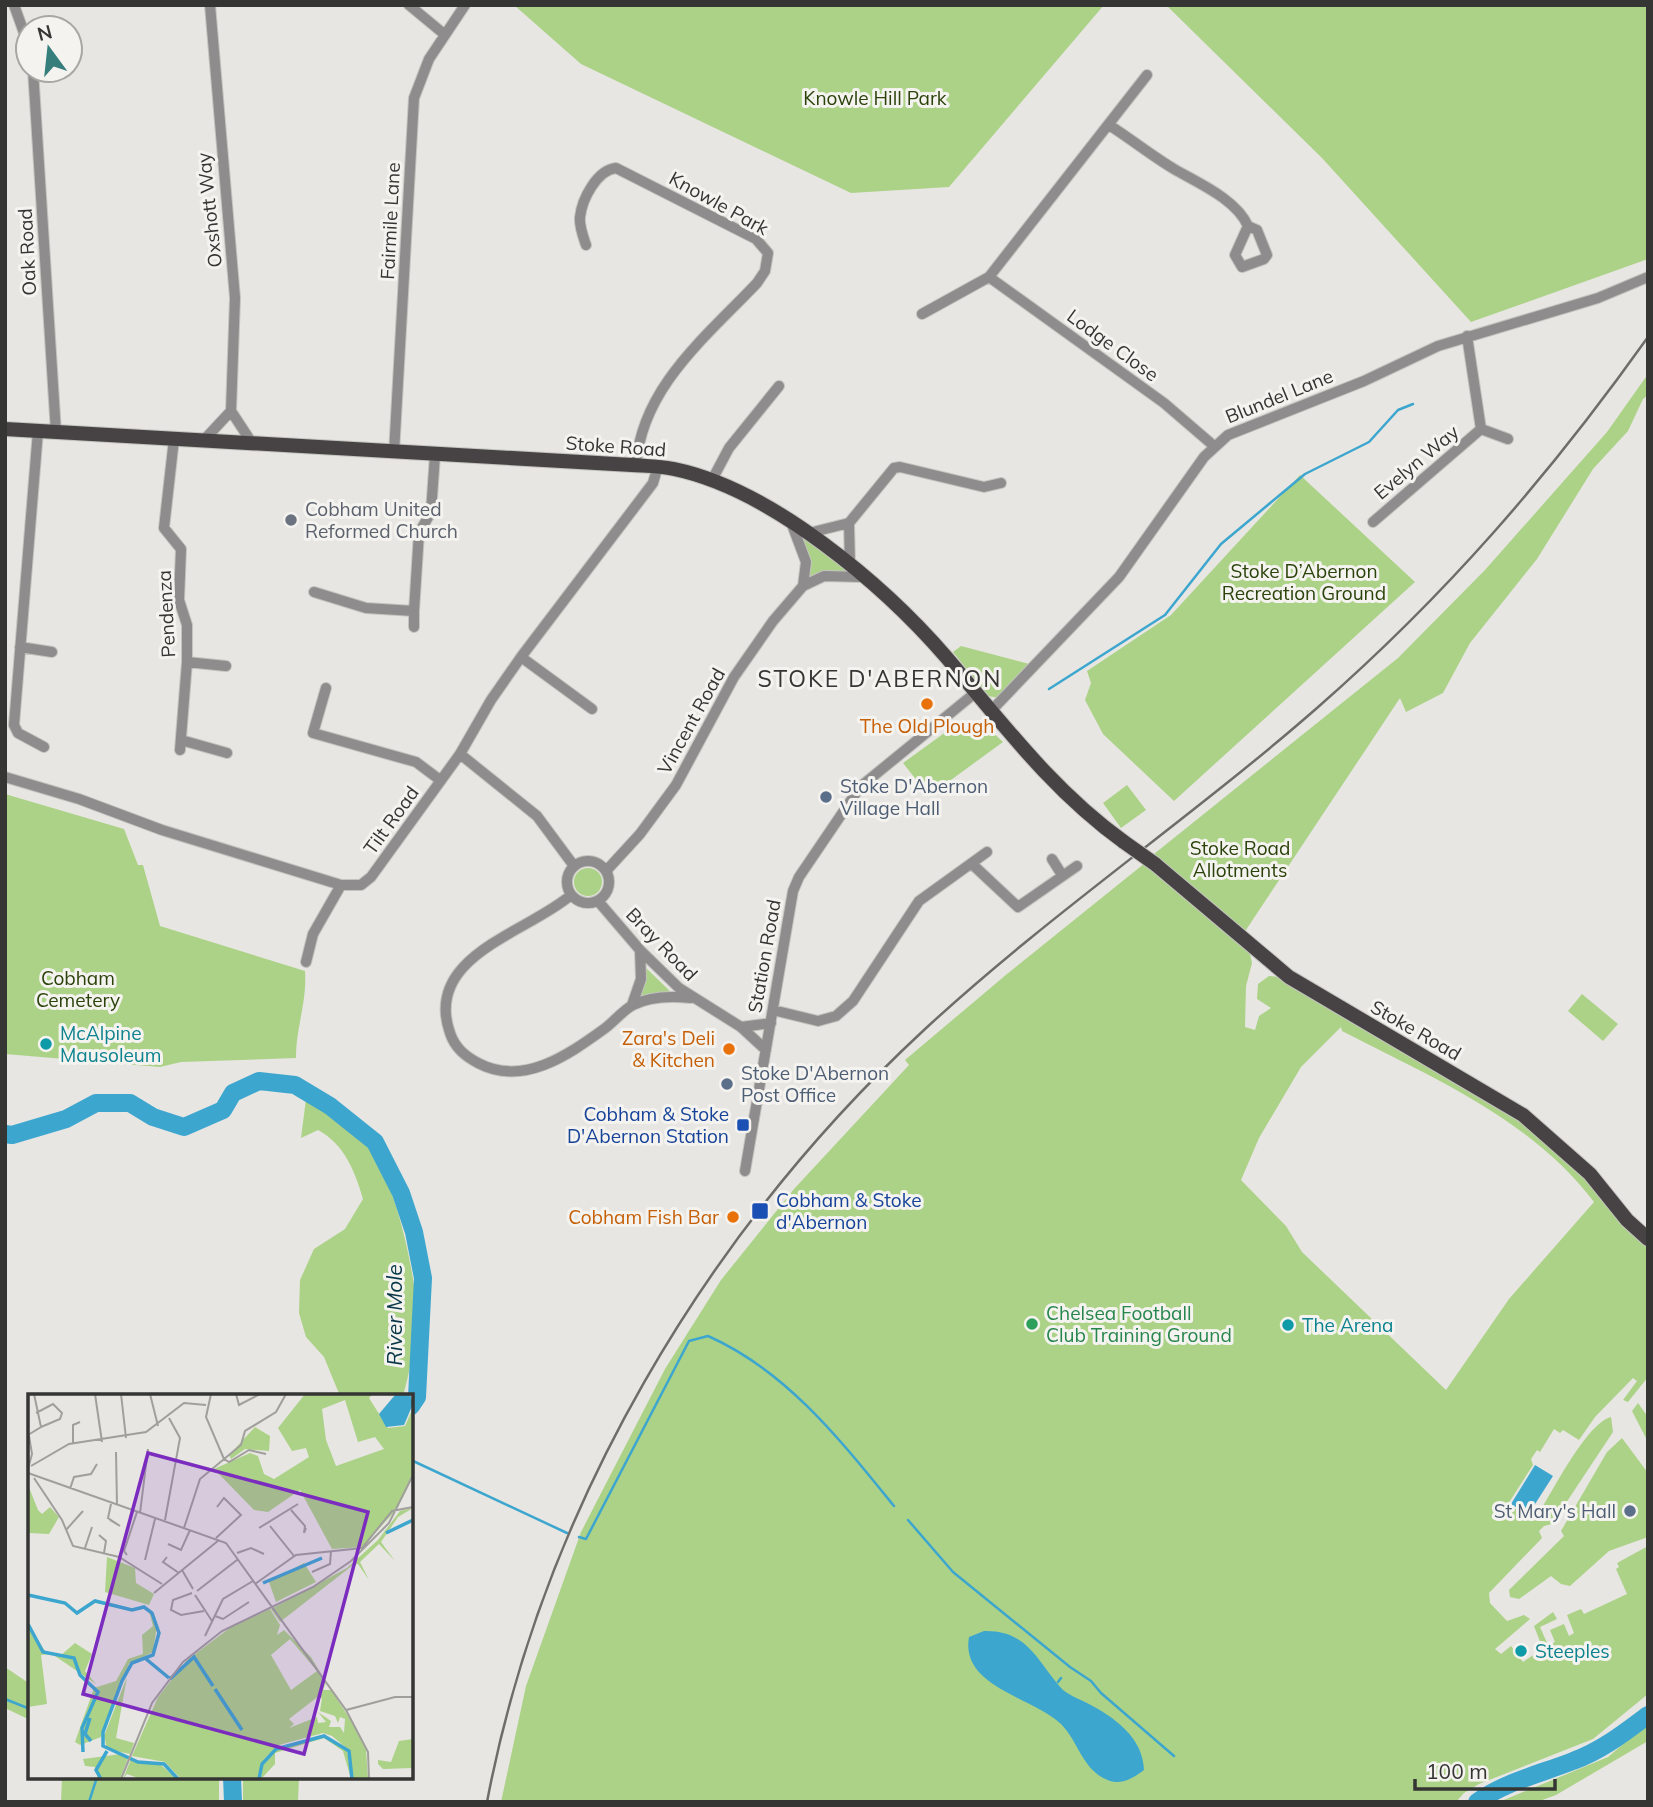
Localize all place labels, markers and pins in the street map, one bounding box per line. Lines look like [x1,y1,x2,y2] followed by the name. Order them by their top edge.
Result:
[305,497,458,543] place label: Cobham United Reformed Church
[283,512,299,528] marker: Cobham United Reformed Church
[919,696,935,712] marker: The Old Plough
[860,714,994,738] place label: The Old Plough
[840,774,988,820] place label: Stoke D'Abernon Village Hall
[818,789,834,805] marker: Stoke D'Abernon Village Hall
[60,1021,161,1067] place label: McAlpine Mausoleum
[622,1026,715,1072] place label: Zara's Deli & Kitchen
[38,1036,54,1052] marker: McAlpine Mausoleum
[721,1041,737,1057] marker: Zara's Deli & Kitchen
[741,1061,889,1107] place label: Stoke D'Abernon Post Office
[719,1076,735,1092] marker: Stoke D'Abernon Post Office
[567,1102,729,1148] place label: Cobham & Stoke D'Abernon Station
[735,1117,751,1133] marker: Cobham & Stoke D'Abernon Station
[776,1188,922,1234] place label: Cobham & Stoke d'Abernon
[750,1201,770,1221] marker: Cobham & Stoke d'Abernon
[568,1205,719,1229] place label: Cobham Fish Bar
[725,1209,741,1225] marker: Cobham Fish Bar
[1046,1301,1232,1347] place label: Chelsea Football Club Training Ground
[1302,1313,1394,1337] place label: The Arena
[1024,1316,1040,1332] marker: Chelsea Football Club Training Ground
[1280,1317,1296,1333] marker: The Arena
[1494,1499,1616,1523] place label: St Mary's Hall
[1622,1503,1638,1519] marker: St Mary's Hall
[1535,1639,1610,1663] place label: Steeples
[1513,1643,1529,1659] marker: Steeples

